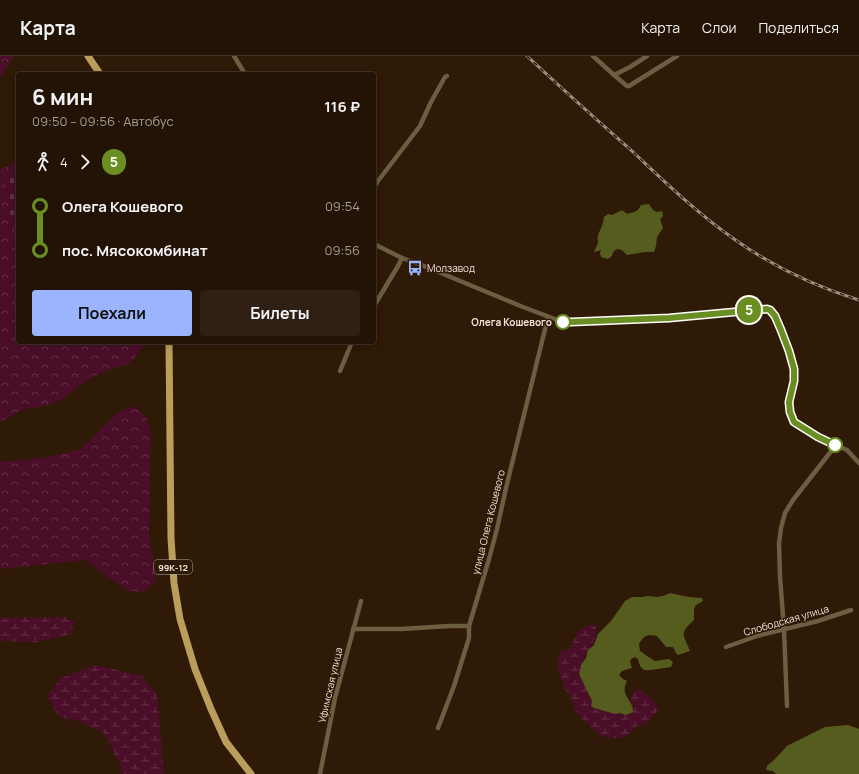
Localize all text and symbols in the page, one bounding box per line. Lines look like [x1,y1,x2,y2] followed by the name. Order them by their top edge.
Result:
[20,15,76,41] text: Карта
[641,18,680,37] text: Карта
[702,18,736,37] text: Слои
[758,18,839,37] text: Поделиться
[32,82,93,112] text: 6 мин
[324,96,360,117] text: 116 ₽
[32,112,174,130] text: 09:50 – 09:56 · Автобус
[32,151,54,173] icon: walk
[74,151,96,173] icon: forward
[110,152,118,171] text: 5
[60,153,68,171] text: 4
[62,196,183,217] text: Олега Кошевого
[325,197,360,215] text: 09:54
[62,240,208,261] text: пос. Мясокомбинат
[325,241,360,259] text: 09:56
[406,259,424,277] bus stop icon: Молзавод
[427,261,475,275] place label: Молзавод
[32,290,192,336] button: Поехали
[200,290,360,336] button: Билеты
[736,297,762,323] line badge: 5
[745,300,753,319] text: 5
[555,314,571,330] marker: Олега Кошевого
[471,315,552,329] place label: Олега Кошевого
[827,437,843,453] unlabelled marker
[468,468,508,576] street label: улица Олега Кошевого
[154,560,192,574] road number: 99К-12
[742,601,830,639] street label: Слободская улица
[315,646,345,724] street label: Уфимская улица

